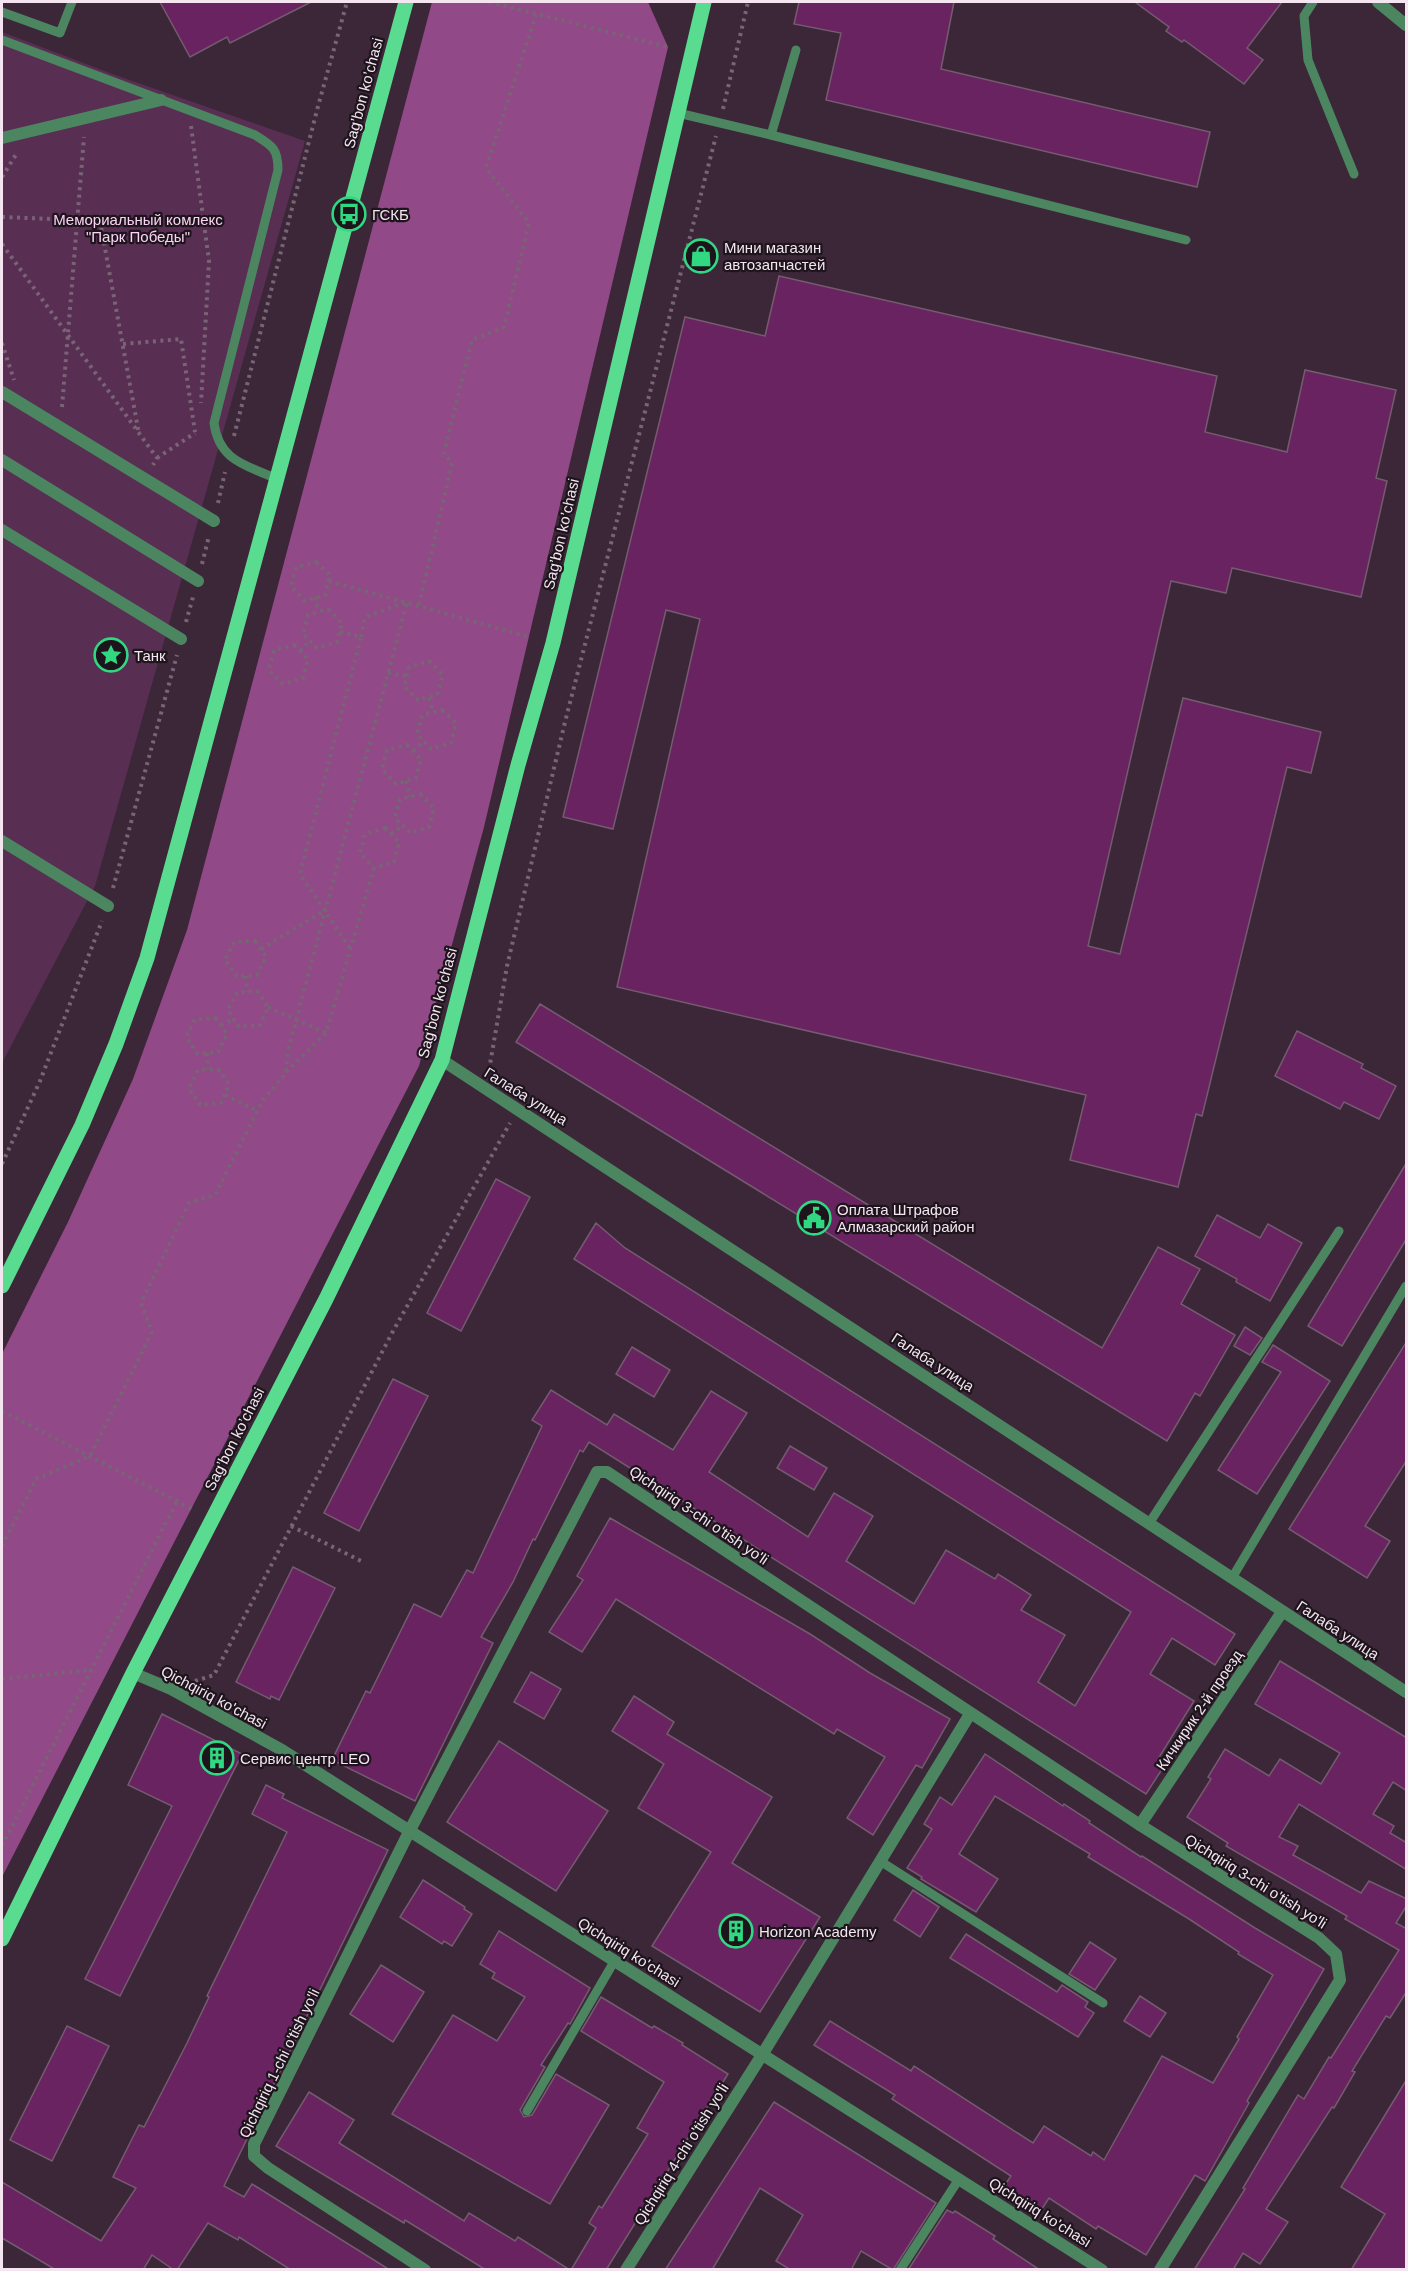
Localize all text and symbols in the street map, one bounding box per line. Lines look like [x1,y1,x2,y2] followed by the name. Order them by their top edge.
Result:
[340,36,386,150] street label: Sag’bon ko’chasi
[331,196,367,232] bus stop icon: ГСКБ
[372,206,409,223] place label: ГСКБ
[53,211,223,245] park label: Мемориальный комлекс "Парк Победы"
[683,238,719,274] shop icon: Мини магазин автозапчастей
[724,239,825,273] place label: Мини магазин автозапчастей
[540,477,582,591] street label: Sag’bon ko’chasi
[93,637,129,673] place icon: Танк
[134,647,166,664] place label: Танк
[414,946,460,1060] street label: Sag’bon ko’chasi
[481,1064,571,1129] street label: Галаба улица
[796,1200,832,1236] public building icon: Оплата Штрафов Aлмазарский район
[837,1201,974,1235] place label: Оплата Штрафов Aлмазарский район
[889,1329,978,1395] street label: Галаба улица
[201,1385,267,1493] street label: Sag’bon ko’chasi
[626,1462,772,1568] street label: Qichqiriq 3-chi o'tish yo'li
[1294,1597,1383,1663] street label: Галаба улица
[1152,1646,1246,1773] street label: Кичкирик 2-й проезд
[158,1662,270,1732] street label: Qichqiriq ko'chasi
[199,1740,235,1776] building icon: Сервис центр LEO
[240,1750,370,1767] place label: Сервис центр LEO
[1182,1830,1330,1932] street label: Qichqiriq 3-chi o'tish yo'li
[718,1913,754,1949] building icon: Horizon Academy
[575,1914,683,1990] street label: Qichqiriq ko'chasi
[759,1923,877,1940] place label: Horizon Academy
[235,1986,323,2140] street label: Qichqiriq 1-chi o'tish yo'li
[630,2080,732,2228] street label: Qichqiriq 4-chi o'tish yo'li
[986,2174,1094,2250] street label: Qichqiriq ko'chasi

